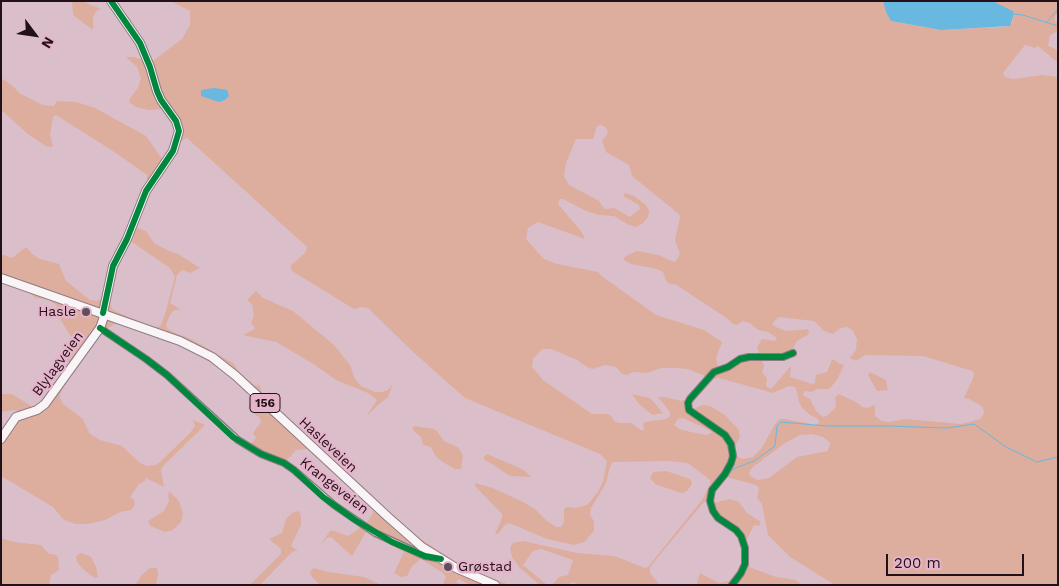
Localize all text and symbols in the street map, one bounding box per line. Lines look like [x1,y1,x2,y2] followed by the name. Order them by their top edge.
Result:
[10,10,60,60] north arrow
[38,34,57,51] text: N
[38,304,76,320] place label: Hasle
[80,306,92,318] marker: Hasle
[29,328,87,400] street label: Blylagveien
[250,393,280,412] road number: 156
[295,414,361,476] street label: Hasleveien
[296,454,372,518] street label: Krangeveien
[889,544,1026,576] scale bar
[894,554,941,572] text: 200 m
[458,559,512,575] place label: Grøstad
[442,561,454,573] marker: Grøstad

